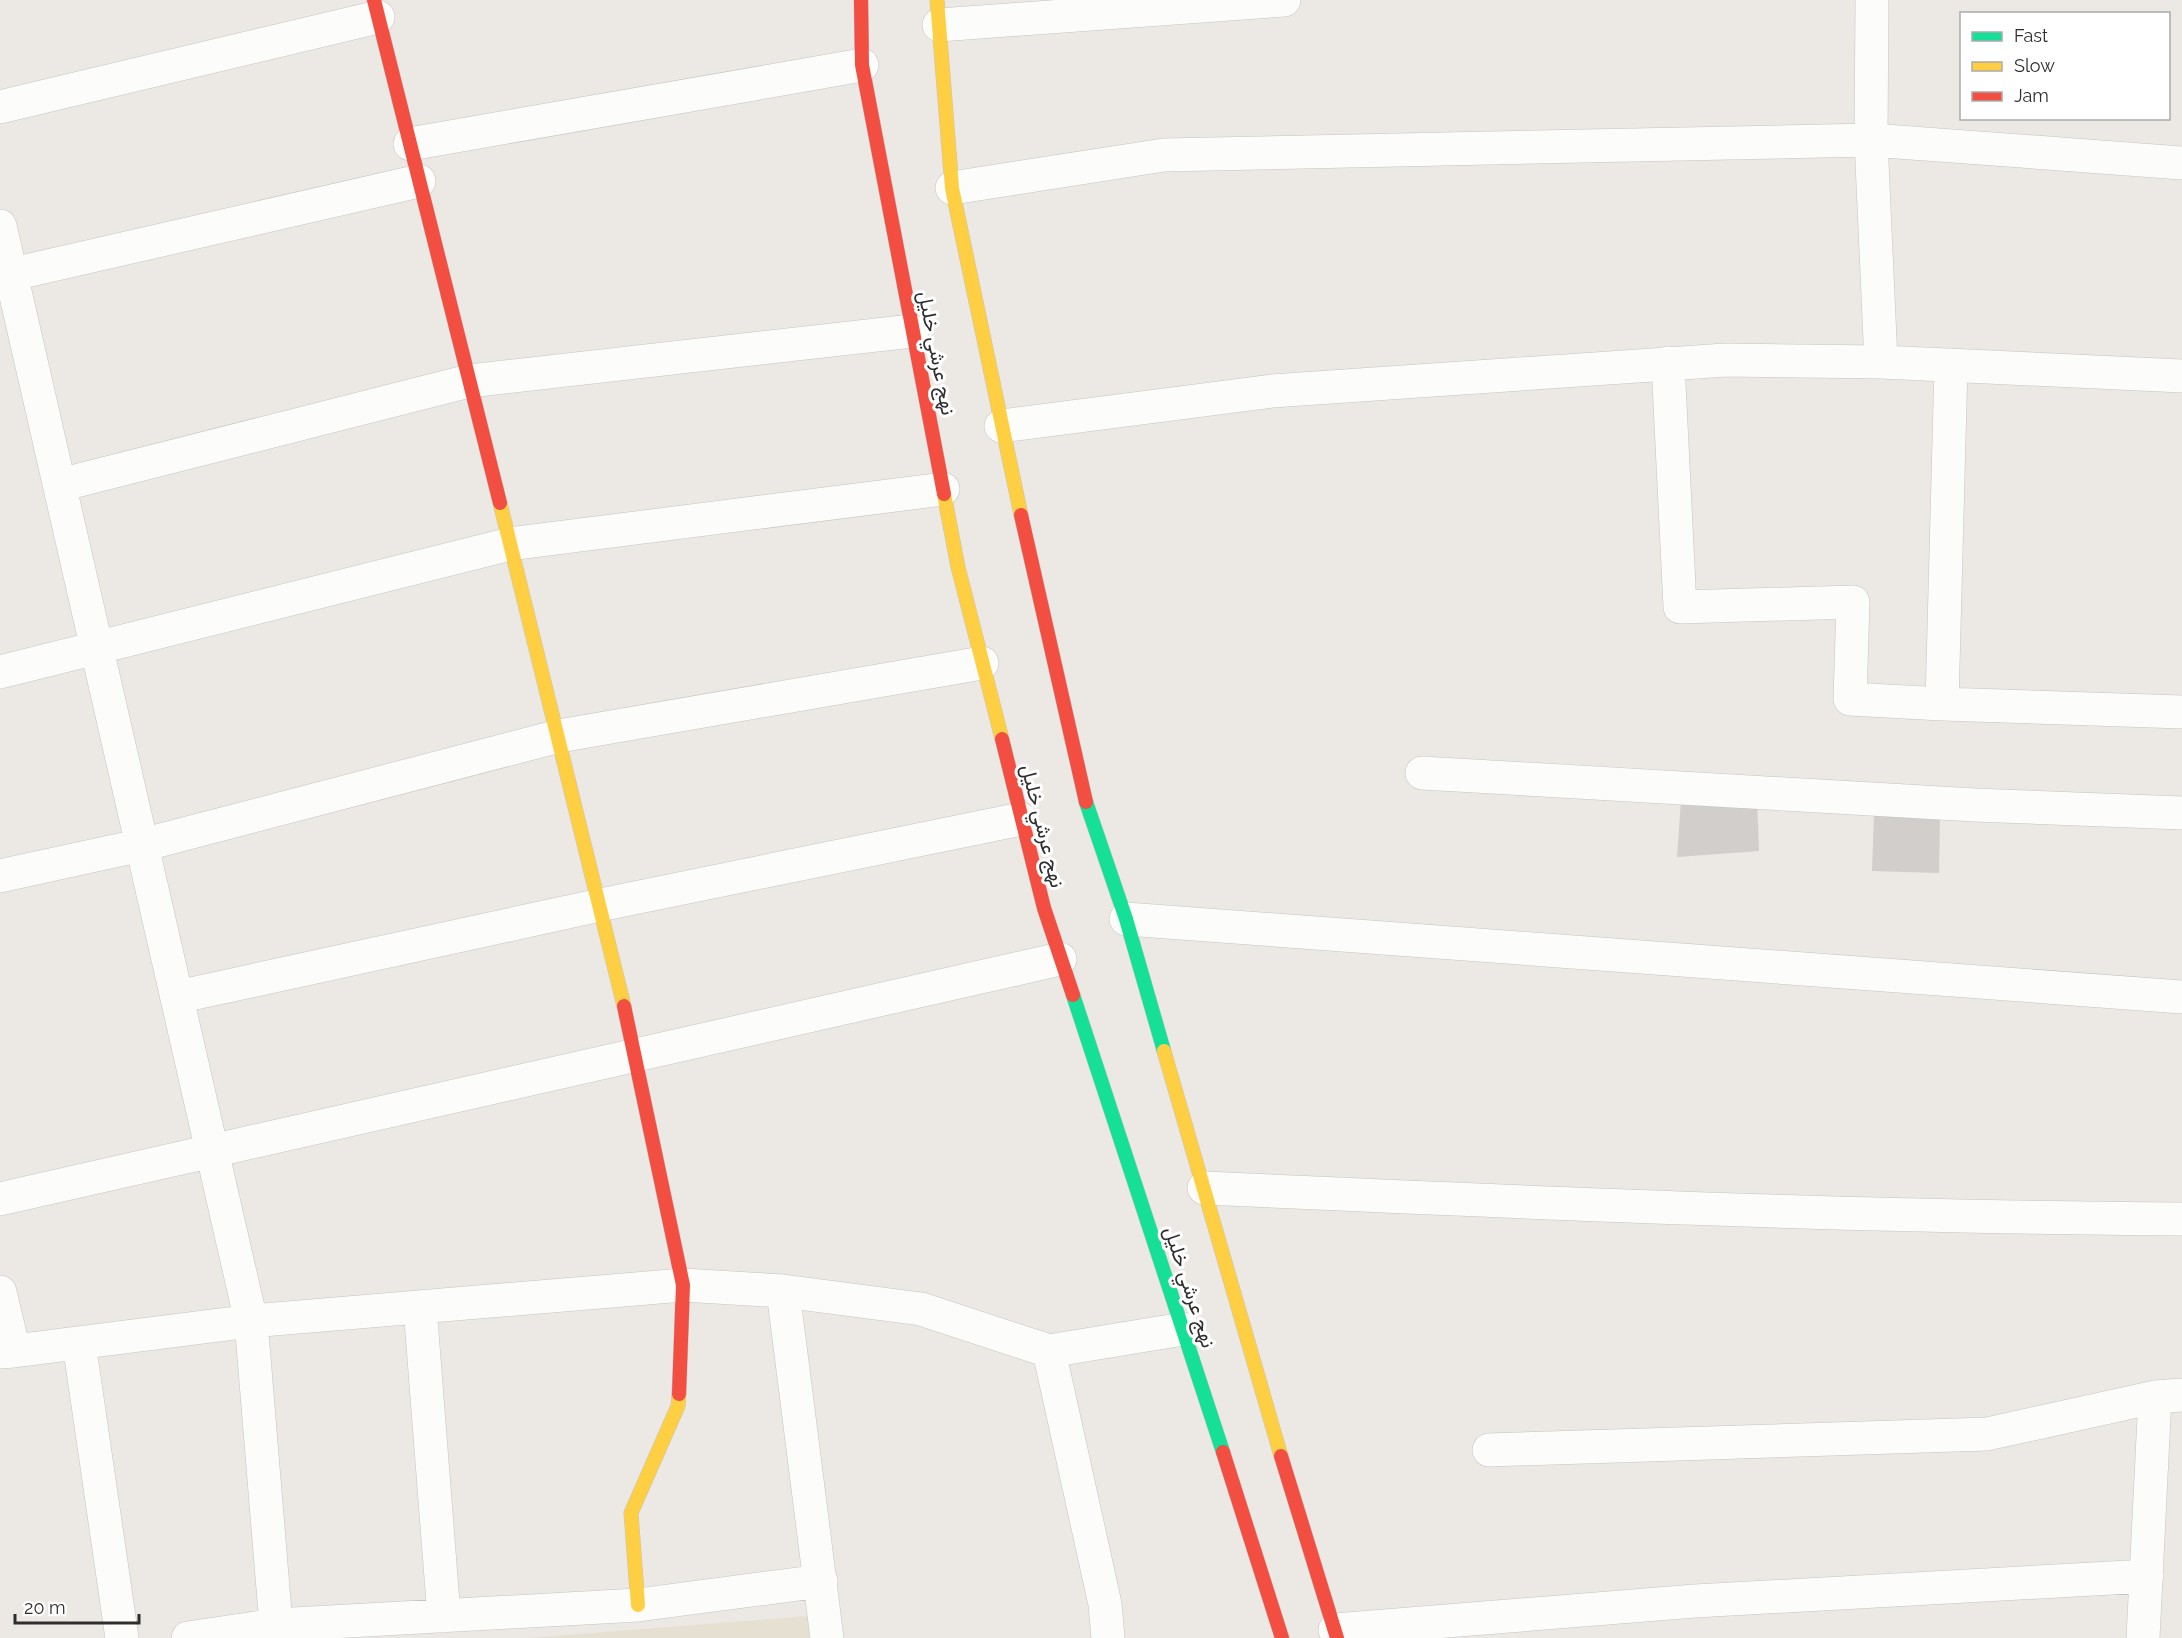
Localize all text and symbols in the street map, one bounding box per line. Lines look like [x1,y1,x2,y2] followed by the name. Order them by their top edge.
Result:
[1960,12,2170,120] legend
[2014,25,2048,46] text: Fast
[2014,55,2055,76] text: Slow
[2014,85,2049,106] text: Jam
[908,289,961,418] street label: نهج عرشي خليل
[1011,762,1070,891] street label: نهج عرشي خليل
[1154,1223,1221,1352] street label: نهج عرشي خليل
[15,1587,140,1625] scale bar
[24,1597,66,1618] text: 20 m

